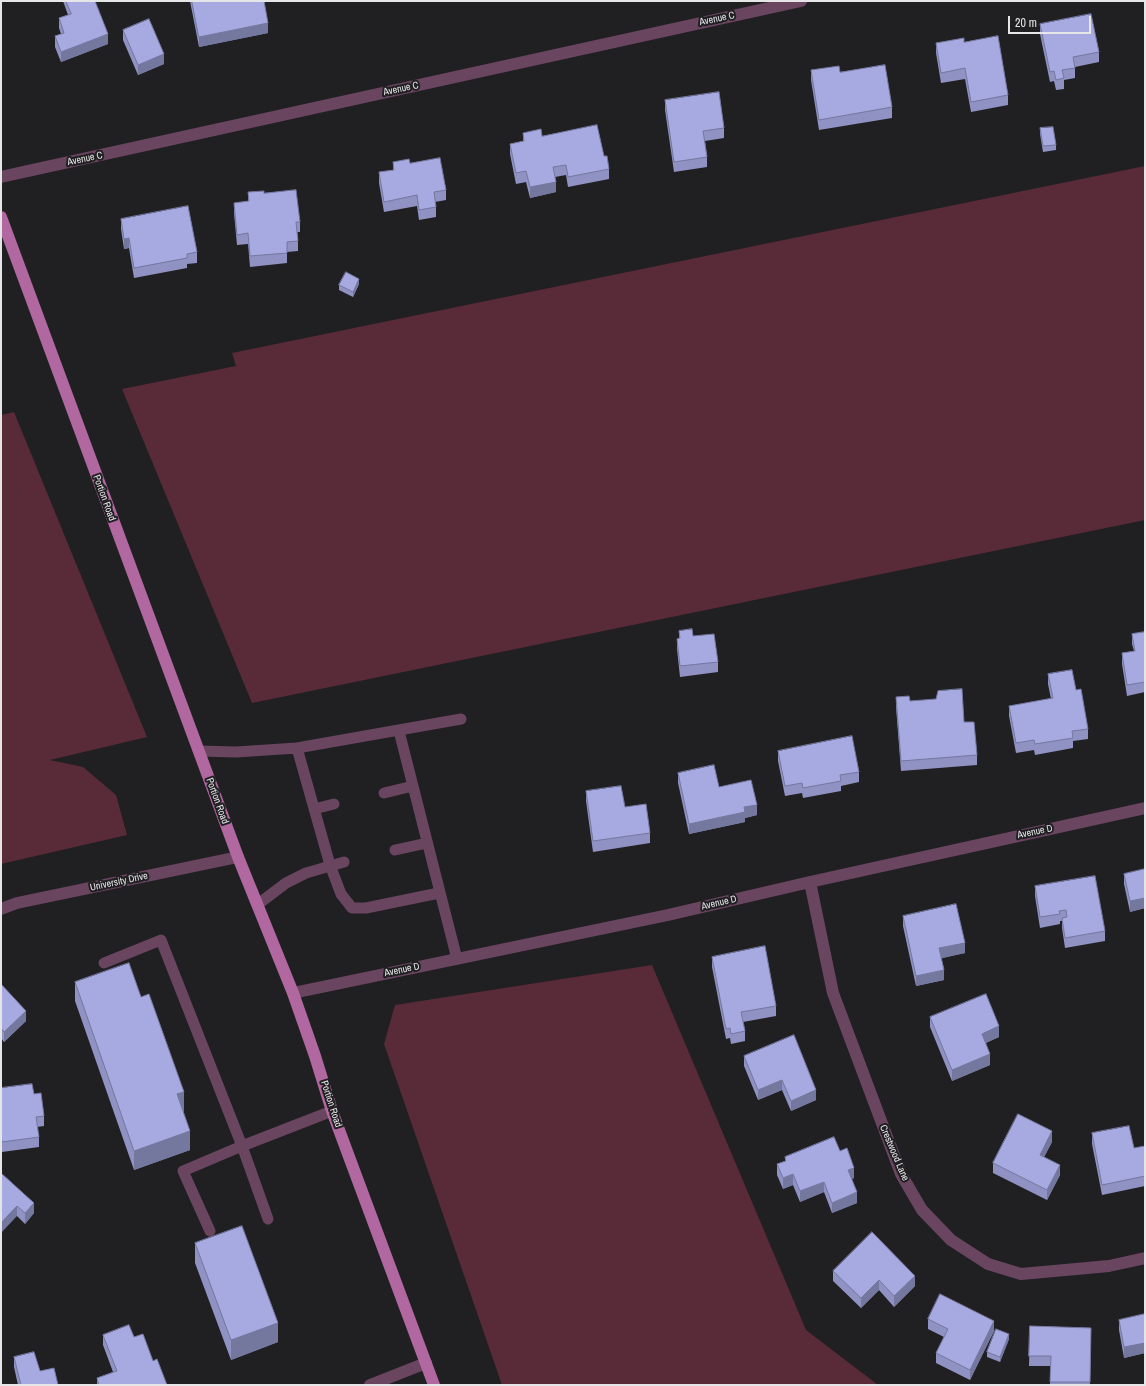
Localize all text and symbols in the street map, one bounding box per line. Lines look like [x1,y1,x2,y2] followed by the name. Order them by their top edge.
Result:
[1010,8,1093,34] scale bar
[698,9,736,29] street label: Avenue C
[1015,15,1037,31] text: 20 m
[382,79,420,99] street label: Avenue C
[66,149,104,169] street label: Avenue C
[90,473,118,523] street label: Portion Road
[203,776,231,826] street label: Portion Road
[1016,822,1054,842] street label: Avenue D
[89,870,149,894] street label: University Drive
[700,893,738,913] street label: Avenue D
[383,960,421,980] street label: Avenue D
[318,1079,344,1129] street label: Portion Road
[877,1123,911,1183] street label: Crestwood Lane

